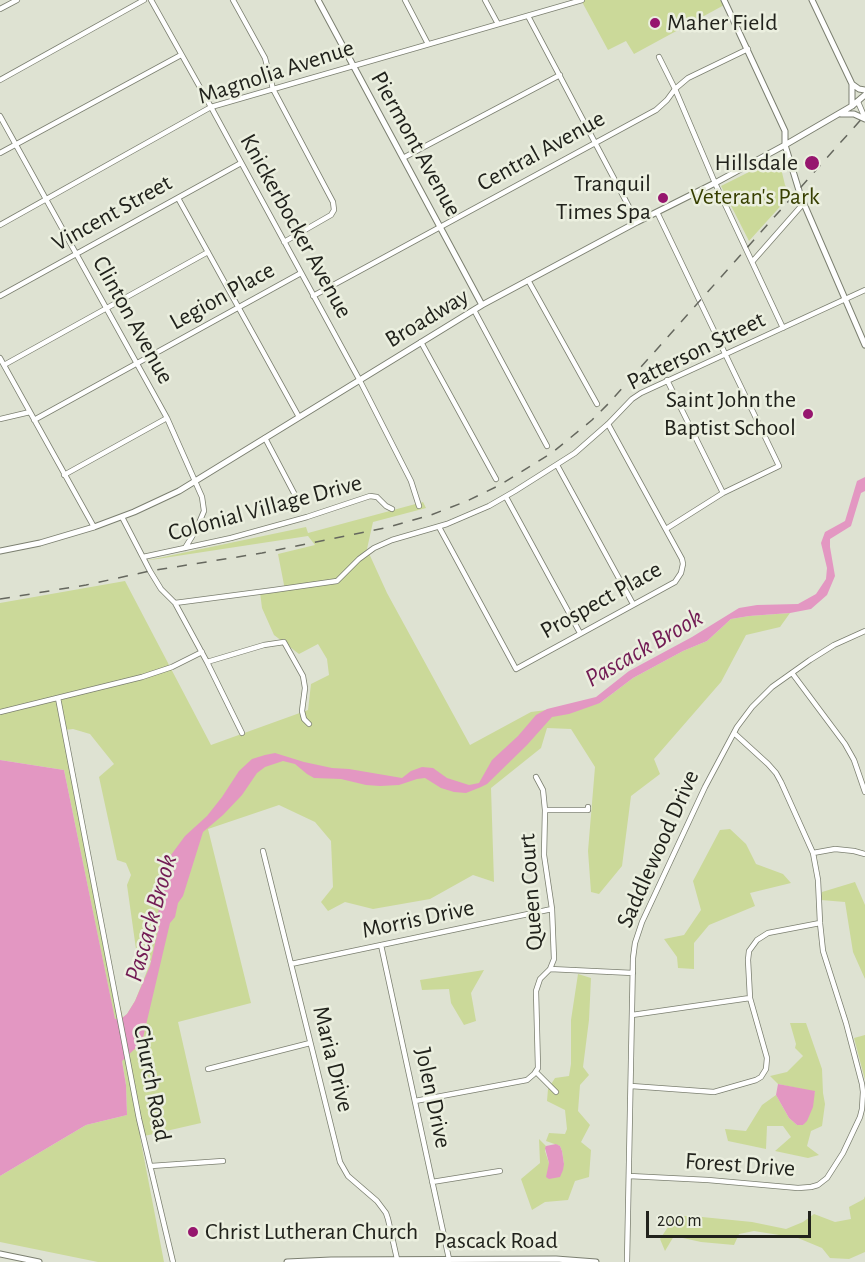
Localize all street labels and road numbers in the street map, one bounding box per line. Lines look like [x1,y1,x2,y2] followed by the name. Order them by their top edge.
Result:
[194,33,358,111] street label: Magnolia Avenue
[364,66,468,222] street label: Piermont Avenue
[472,104,610,198] street label: Central Avenue
[233,129,359,323] street label: Knickerbocker Avenue
[47,168,177,258] street label: Vincent Street
[86,251,180,389] street label: Clinton Avenue
[164,255,280,337] street label: Legion Place
[380,282,474,354] street label: Broadway
[622,305,770,397] street label: Patterson Street
[165,468,365,548] street label: Colonial Village Drive
[535,555,667,645] street label: Prospect Place
[610,766,706,932] street label: Saddlewood Drive
[513,833,549,951] street label: Queen Court
[359,893,477,945] street label: Morris Drive
[306,1003,360,1115] street label: Maria Drive
[127,1022,177,1144] street label: Church Road
[408,1045,458,1151] street label: Jolen Drive
[684,1147,796,1183] street label: Forest Drive
[434,1227,558,1255] street label: Pascack Road

